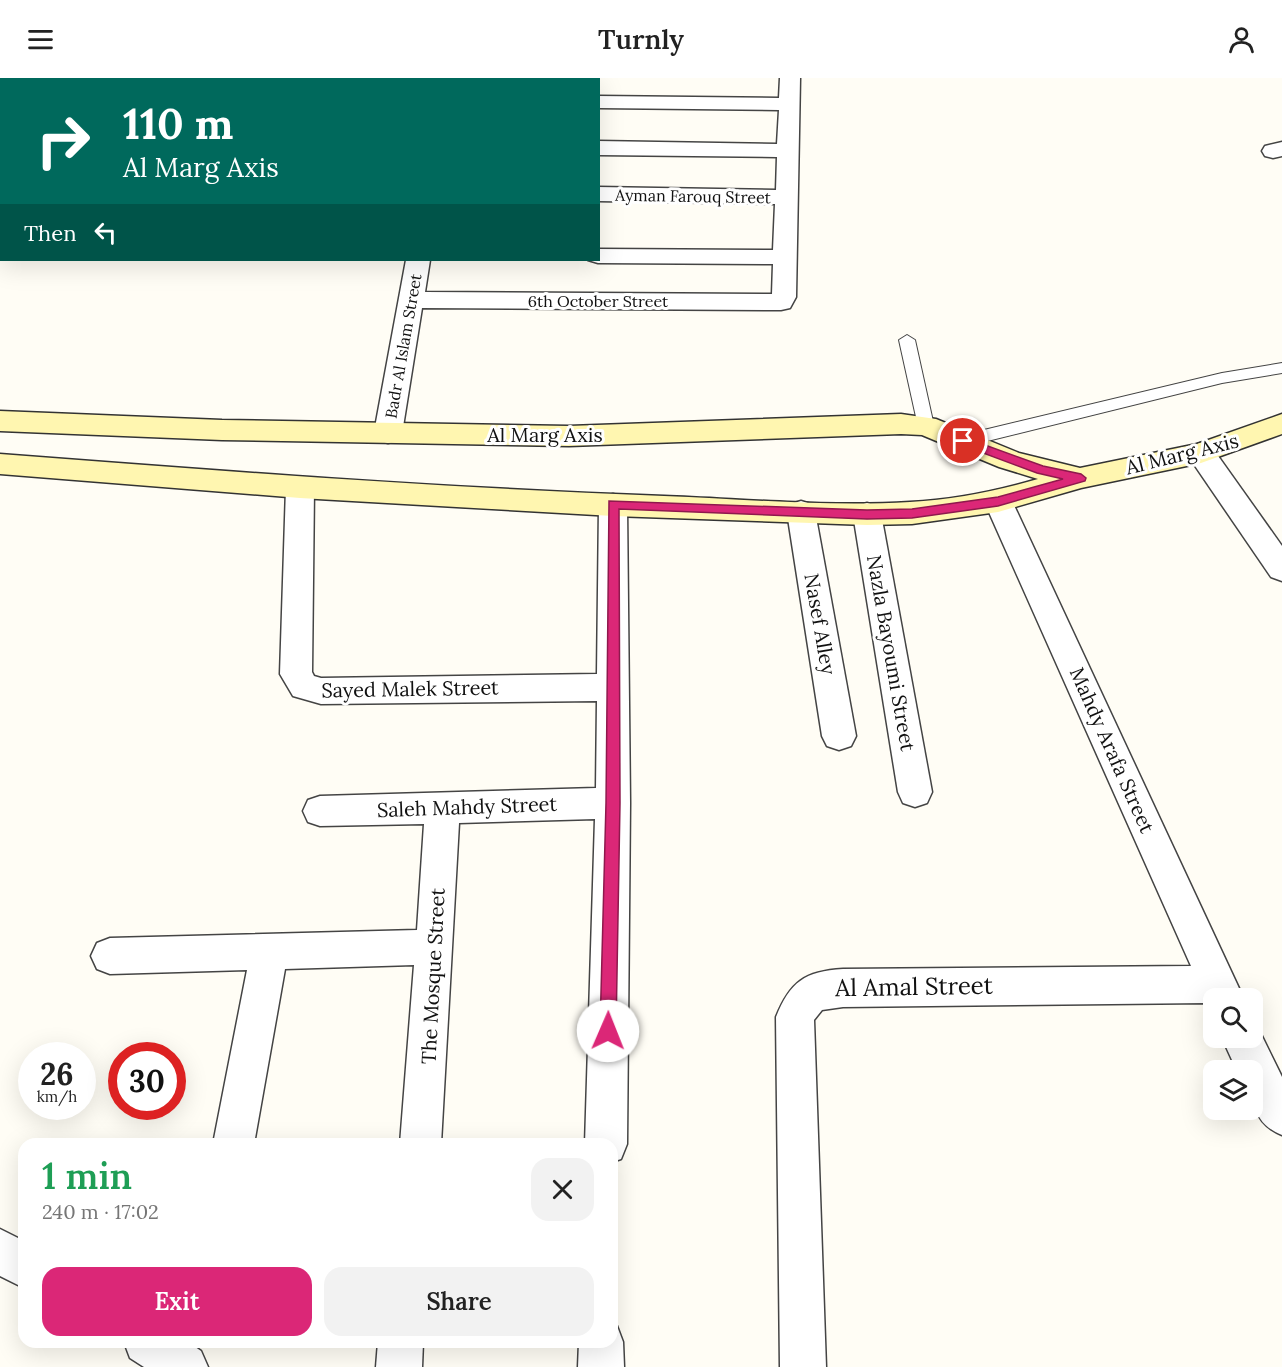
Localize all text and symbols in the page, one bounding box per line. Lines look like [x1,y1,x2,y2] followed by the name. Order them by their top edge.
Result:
[598,22,684,56] text: Turnly
[24,23,57,56] icon: menu
[1225,23,1258,56] icon: person
[123,97,234,151] text: 110 m
[24,102,102,180] icon: right
[123,150,279,184] text: Al Marg Axis
[614,185,772,207] street label: Ayman Farouq Street
[89,216,122,249] icon: left
[24,219,77,247] text: Then
[380,271,426,420] street label: Badr Al Islam Street
[528,291,669,311] street label: 6th October Street
[937,415,988,466] pin
[486,422,603,447] street label: Al Marg Axis
[946,424,979,457] icon: arrive
[1122,427,1241,480] street label: Al Marg Axis
[862,553,921,753] street label: Nazla Bayoumi Street
[799,571,842,677] street label: Nasef Alley
[1065,663,1160,837] street label: Mahdy Arafa Street
[321,674,499,703] street label: Sayed Malek Street
[376,791,558,822] street label: Saleh Mahdy Street
[415,887,450,1065] street label: The Mosque Street
[834,970,994,1003] street label: Al Amal Street
[1203,988,1263,1120] map controls
[1203,988,1263,1048] button: search
[576,999,640,1063] position arrow
[108,1042,186,1120] speed limit sign: 30
[40,1055,74,1093] text: 26
[1203,1060,1263,1120] button: layers
[37,1087,77,1106] text: km/h
[42,1153,132,1199] text: 1 min
[531,1158,594,1221] button: close
[42,1199,159,1224] text: 240 m · 17:02
[42,1267,312,1336] button: Exit
[324,1267,594,1336] button: Share

